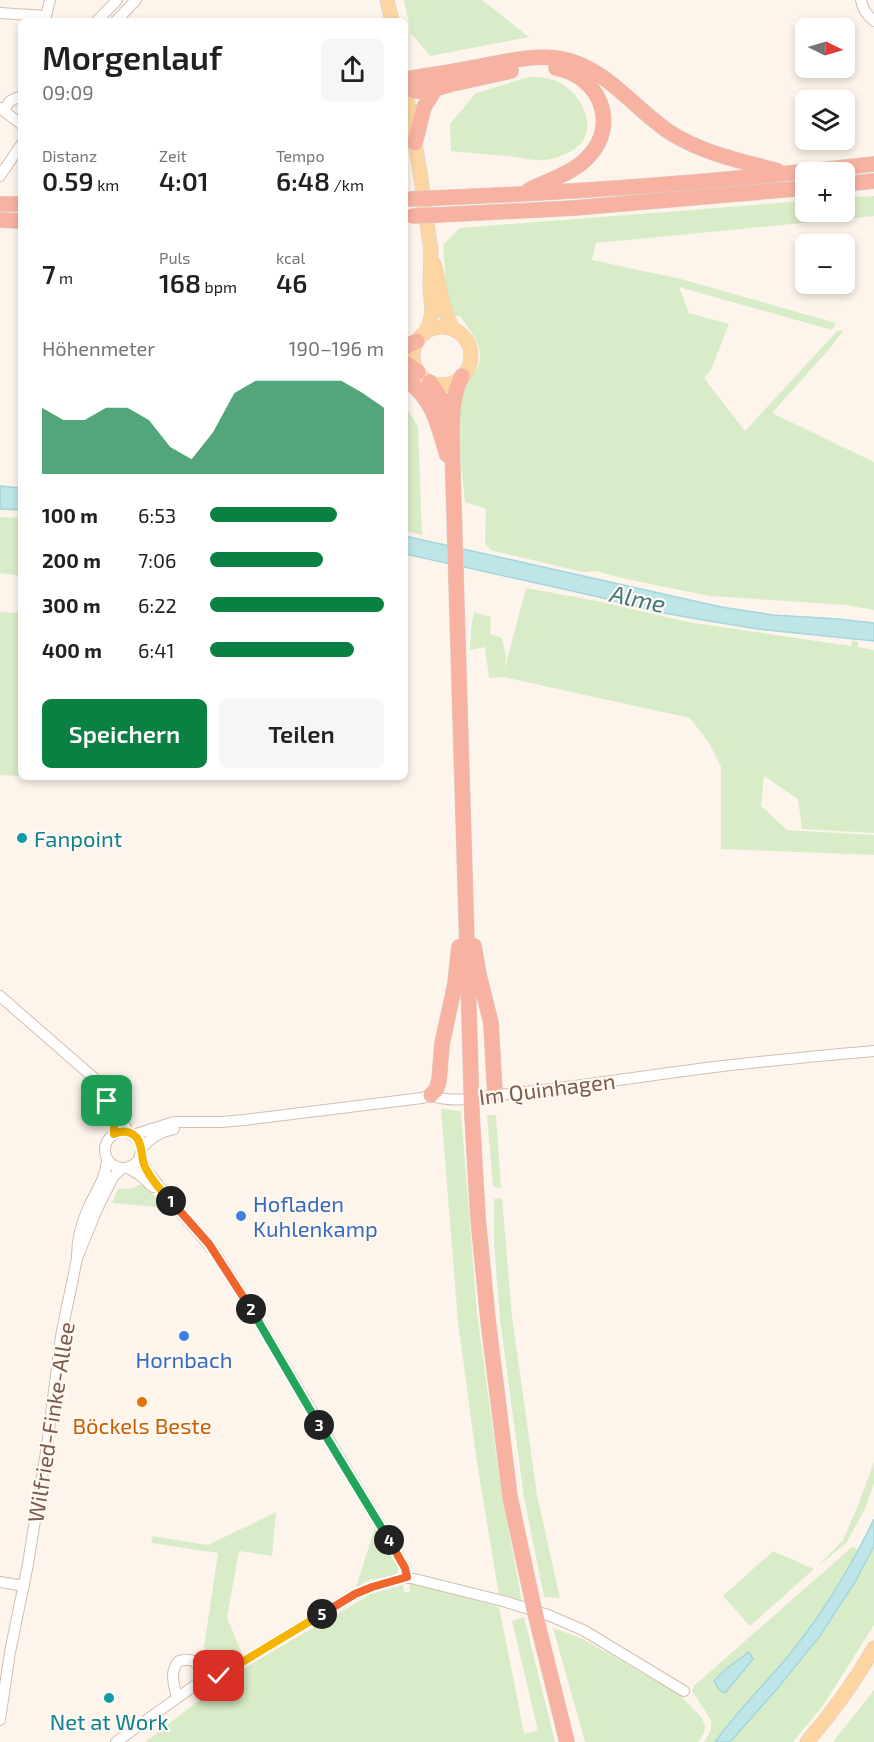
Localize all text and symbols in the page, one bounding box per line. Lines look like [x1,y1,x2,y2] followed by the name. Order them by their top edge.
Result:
[795,18,855,78] north arrow
[795,18,855,294] map controls
[42,37,222,77] text: Morgenlauf
[321,38,384,101] button: share
[42,80,94,104] text: 09:09
[795,90,855,150] button: layers
[42,146,97,165] text: Distanz
[159,146,187,165] text: Zeit
[276,146,324,165] text: Tempo
[795,162,855,222] button: +
[42,165,94,196] text: 0.59
[159,165,209,196] text: 4:01
[276,165,330,196] text: 6:48
[94,175,119,194] text: km
[330,175,364,194] text: /km
[795,234,855,294] button: −
[159,248,190,267] text: Puls
[276,248,305,267] text: kcal
[42,258,56,289] text: 7
[159,267,201,298] text: 168
[276,267,307,298] text: 46
[56,268,73,287] text: m
[201,277,237,296] text: bpm
[42,336,155,360] text: Höhenmeter
[289,336,384,360] text: 190–196 m
[42,503,98,527] text: 100 m
[138,503,176,527] text: 6:53
[42,548,101,572] text: 200 m
[138,548,176,572] text: 7:06
[607,578,668,618] water label: Alme
[42,593,101,617] text: 300 m
[138,593,177,617] text: 6:22
[42,638,102,662] text: 400 m
[138,638,174,662] text: 6:41
[42,699,207,768] button: Speichern
[219,699,384,768] button: Teilen
[34,825,122,851] place label: Fanpoint
[15,831,29,845] marker: Fanpoint
[477,1067,617,1110] street label: Im Quinhagen
[81,1075,132,1126] pin
[90,1084,123,1117] icon: arrive
[156,1186,186,1216] pin: 1
[253,1190,378,1241] place label: Hofladen Kuhlenkamp
[168,1191,174,1210] text: 1
[234,1209,248,1223] marker: Hofladen Kuhlenkamp
[236,1294,266,1324] pin: 2
[246,1299,256,1318] text: 2
[21,1320,79,1524] street label: Wilfried-Finke-Allee
[177,1329,191,1343] marker: Hornbach
[136,1346,232,1372] place label: Hornbach
[135,1395,149,1409] marker: Böckels Beste
[304,1410,334,1440] pin: 3
[72,1412,212,1438] place label: Böckels Beste
[314,1415,324,1434] text: 3
[374,1525,404,1555] pin: 4
[384,1530,394,1549] text: 4
[307,1599,337,1629] pin: 5
[318,1604,326,1623] text: 5
[193,1650,244,1701] pin
[202,1659,235,1692] icon: check
[102,1691,116,1705] marker: Net at Work
[50,1708,168,1734] place label: Net at Work

